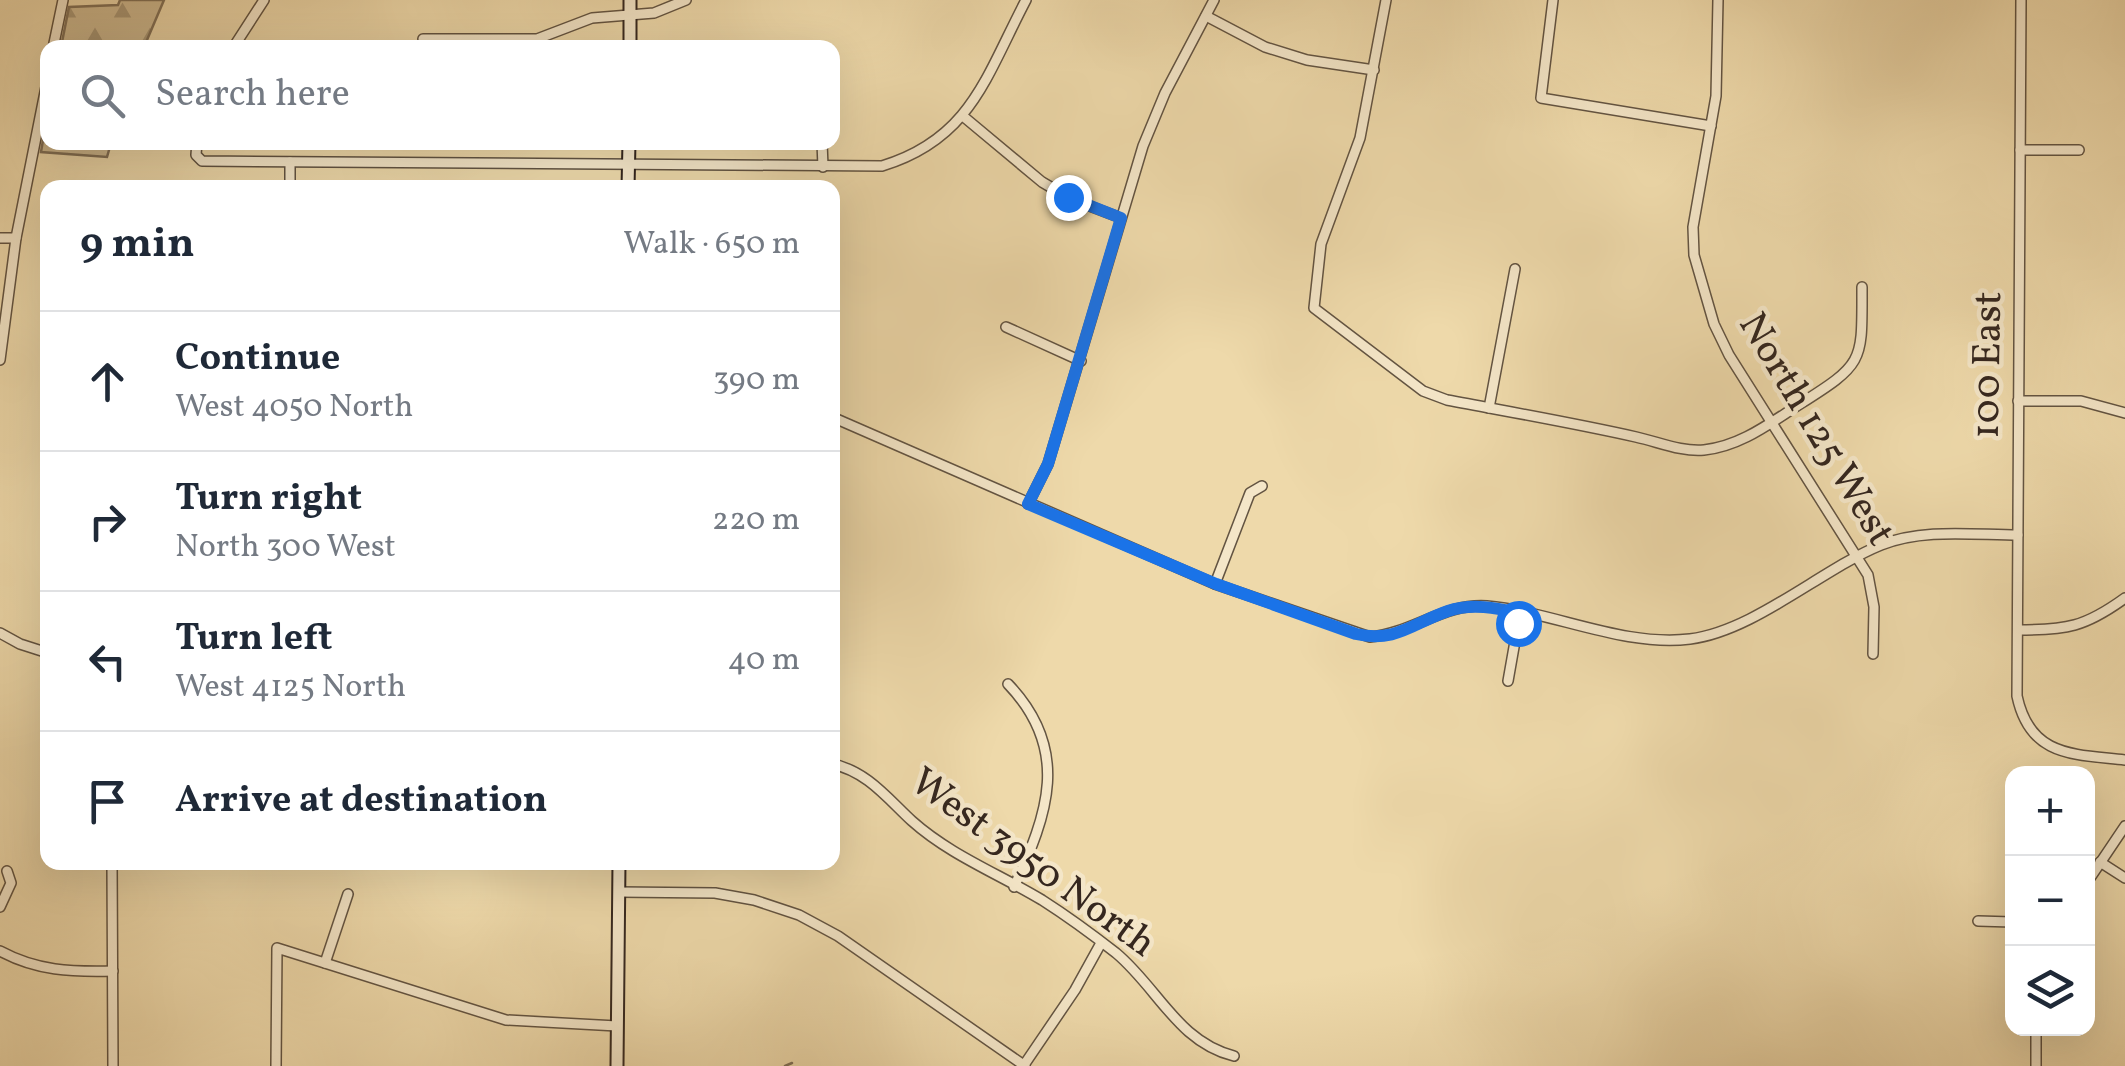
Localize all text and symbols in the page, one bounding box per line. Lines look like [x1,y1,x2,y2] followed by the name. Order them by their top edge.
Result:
[40,40,840,150] search box
[75,68,130,123] icon: search
[155,69,350,122] text: Search here
[1046,175,1092,221] route end
[80,216,195,275] text: 9 min
[623,223,800,267] text: Walk · 650 m
[1960,291,2018,439] street label: 100 East
[1723,303,1907,557] street label: North 125 West
[175,333,340,386] text: Continue
[80,354,135,409] icon: ahead
[713,359,800,403] text: 390 m
[175,386,413,430] text: West 4050 North
[175,473,362,526] text: Turn right
[80,494,135,549] icon: right
[712,499,800,543] text: 220 m
[175,526,396,570] text: North 300 West
[1496,601,1542,647] route start
[175,613,332,666] text: Turn left
[80,634,135,689] icon: left
[728,639,800,683] text: 40 m
[175,666,406,710] text: West 4125 North
[898,756,1166,972] street label: West 3950 North
[2005,766,2095,1036] map controls
[2005,766,2095,856] button: +
[80,774,135,829] icon: arrive
[175,775,548,828] text: Arrive at destination
[2005,856,2095,946] button: −
[2005,946,2095,1036] button: layers

